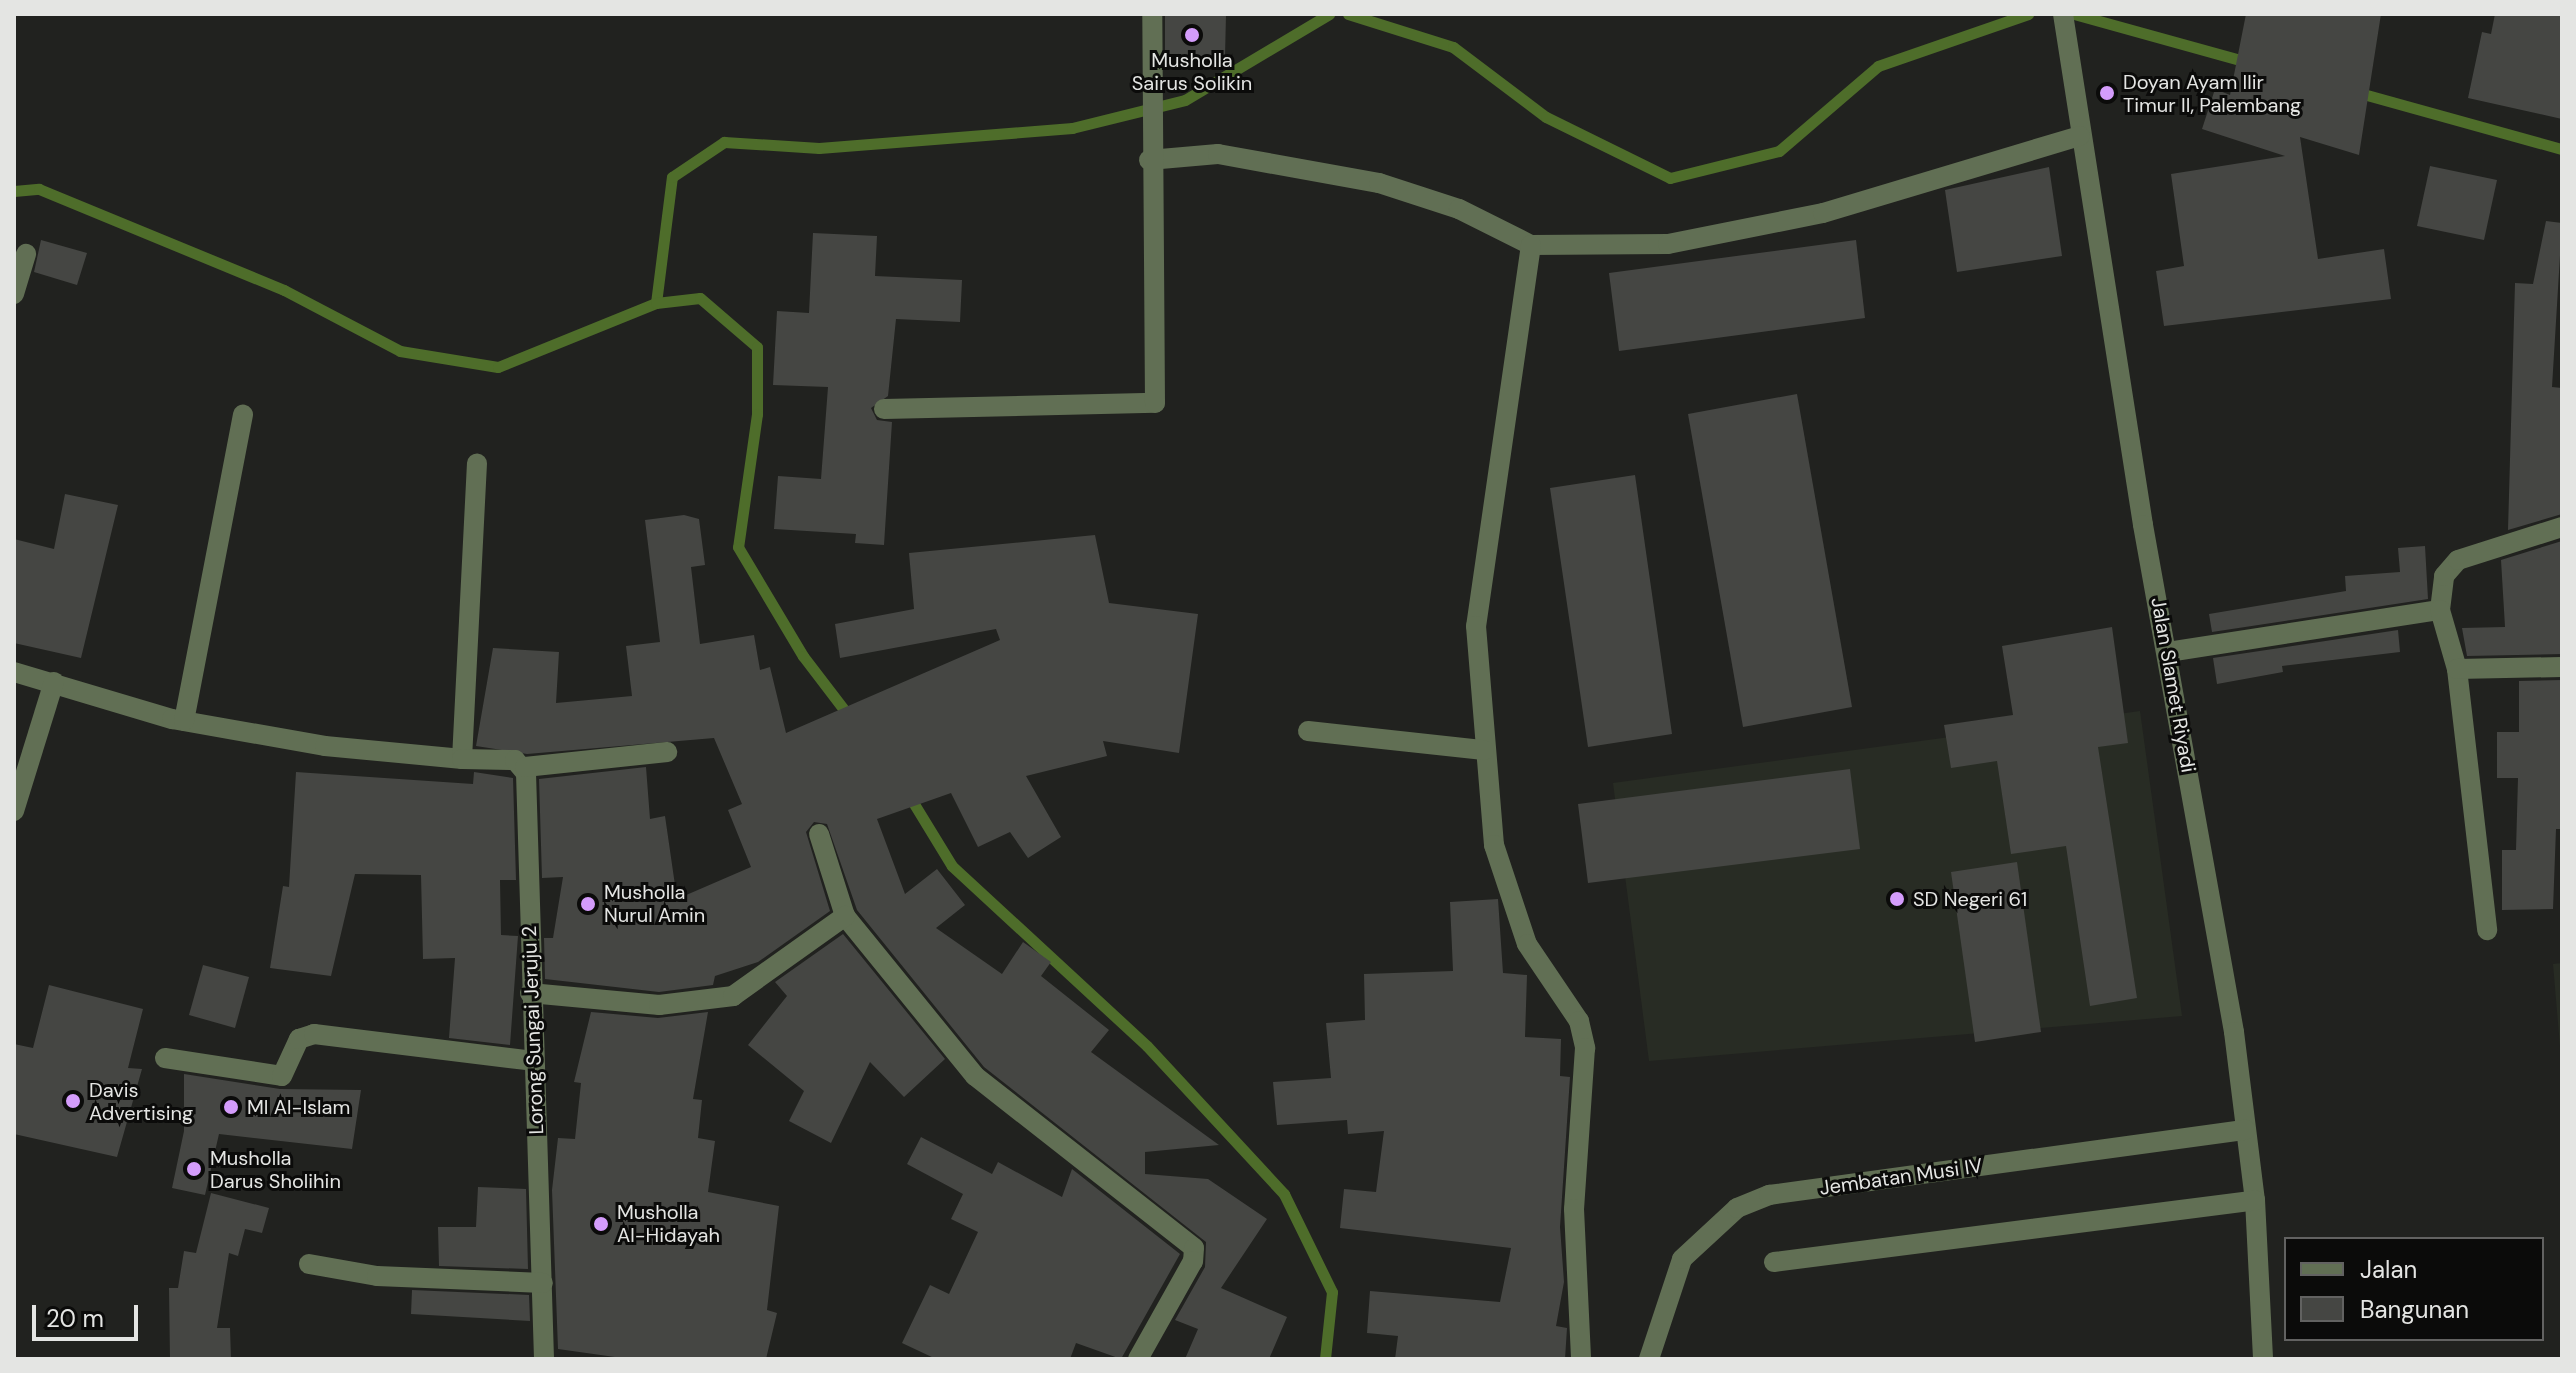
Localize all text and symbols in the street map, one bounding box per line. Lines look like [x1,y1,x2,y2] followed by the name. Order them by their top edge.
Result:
[1183,26,1201,44] marker: Musholla Sairus Solikin
[1132,48,1252,95] place label: Musholla Sairus Solikin
[2123,70,2301,117] place label: Doyan Ayam Ilir Timur II, Palembang
[2098,84,2116,102] marker: Doyan Ayam Ilir Timur II, Palembang
[2146,596,2200,774] street label: Jalan Slamet Riyadi
[604,880,705,927] place label: Musholla Nurul Amin
[1913,887,2027,911] place label: SD Negeri 61
[1888,890,1906,908] marker: SD Negeri 61
[579,895,597,913] marker: Musholla Nurul Amin
[517,925,549,1135] street label: Lorong Sungai Jeruju 2
[89,1078,193,1125] place label: Davis Advertising
[64,1092,82,1110] marker: Davis Advertising
[247,1095,350,1119] place label: MI Al-Islam
[222,1098,240,1116] marker: MI Al-Islam
[210,1146,341,1193] place label: Musholla Darus Sholihin
[1818,1154,1984,1200] street label: Jembatan Musi IV
[185,1160,203,1178] marker: Musholla Darus Sholihin
[617,1200,720,1247] place label: Musholla Al-Hidayah
[592,1215,610,1233] marker: Musholla Al-Hidayah
[2284,1237,2544,1341] legend
[2360,1254,2417,1285] text: Jalan
[36,1289,142,1339] scale bar
[2360,1294,2469,1325] text: Bangunan
[46,1303,104,1334] text: 20 m

